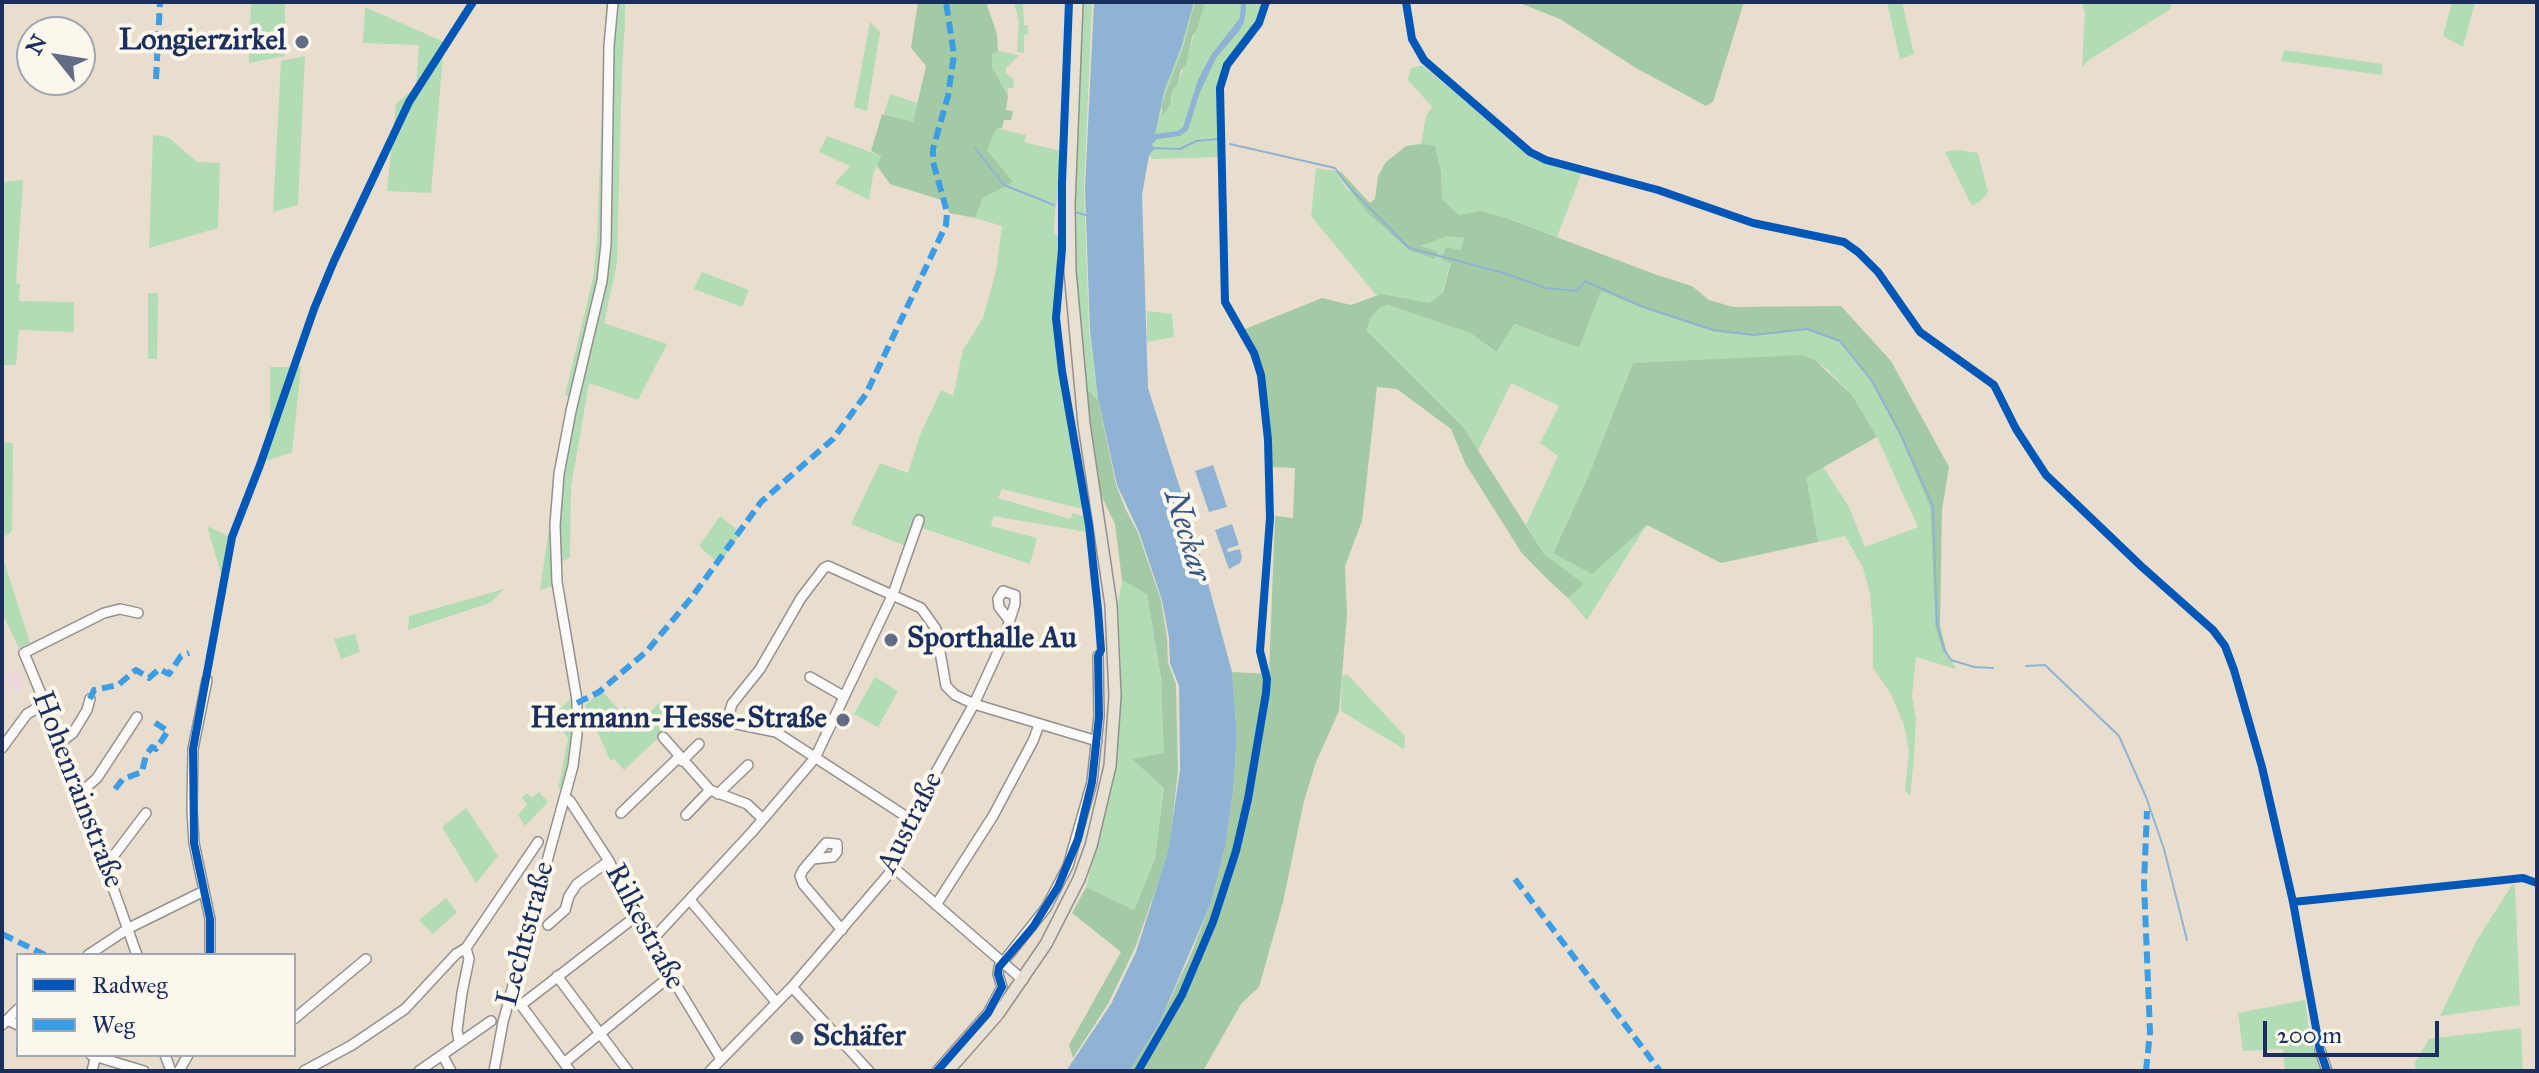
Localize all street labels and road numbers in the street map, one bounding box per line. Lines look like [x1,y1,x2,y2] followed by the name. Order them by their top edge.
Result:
[23,686,131,894] street label: Hohenrainstraße
[870,766,952,880] street label: Austraße
[490,858,564,1010] street label: Lechtstraße
[596,858,692,996] street label: Rilkestraße

